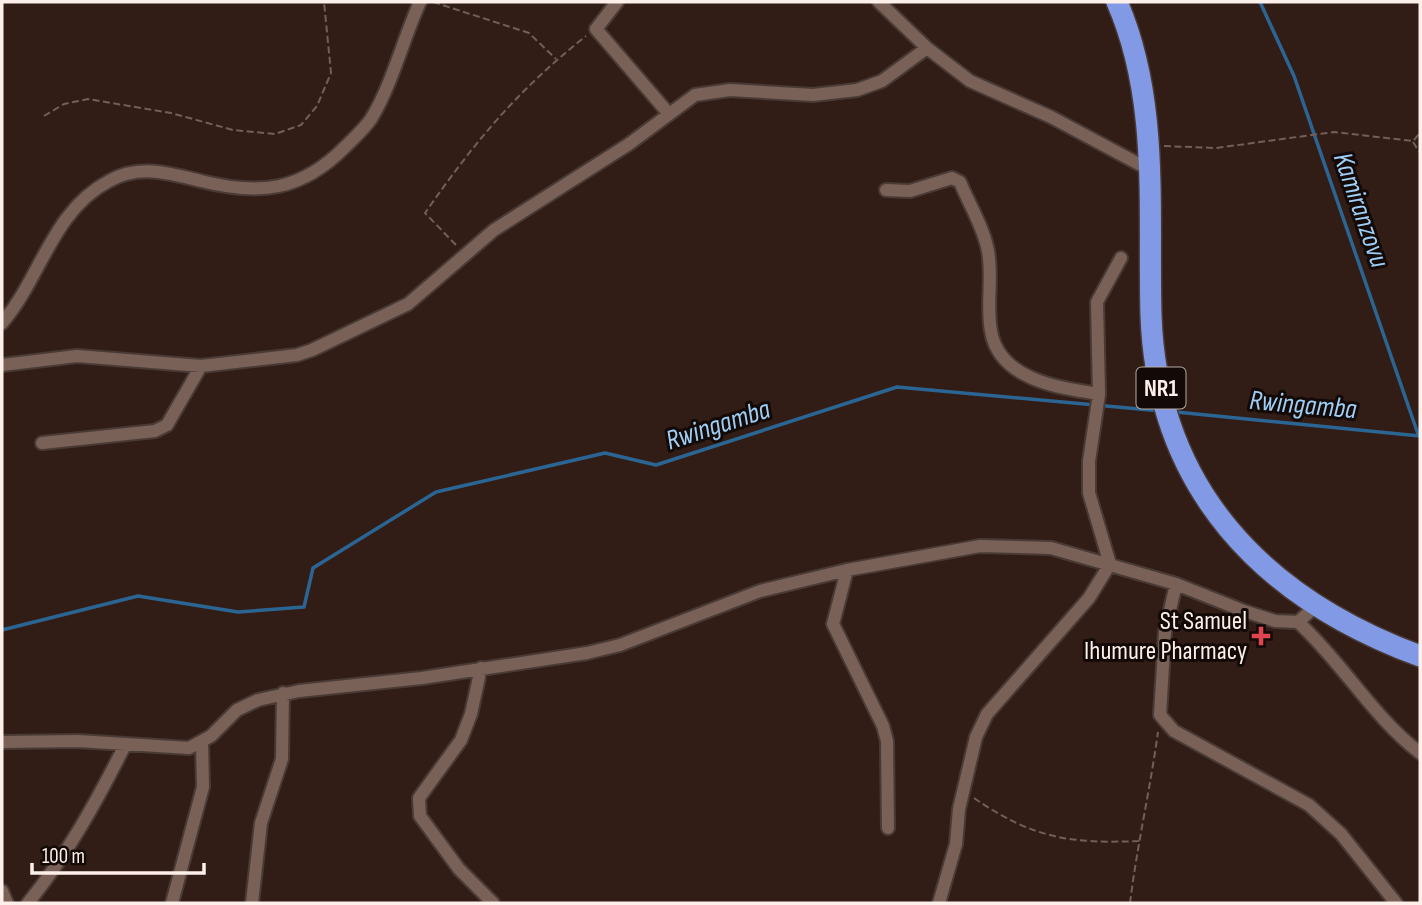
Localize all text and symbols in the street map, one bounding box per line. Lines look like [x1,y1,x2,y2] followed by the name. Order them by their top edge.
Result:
[1326,148,1396,272] water label: Kamiranzovu
[1136,368,1186,408] road number: NR1
[1248,384,1359,426] water label: Rwingamba
[662,393,775,457] water label: Rwingamba
[1084,606,1247,667] place label: St Samuel Ihumure Pharmacy
[1253,628,1269,644] marker: St Samuel Ihumure Pharmacy
[32,832,203,876] scale bar
[42,844,85,869] text: 100 m

